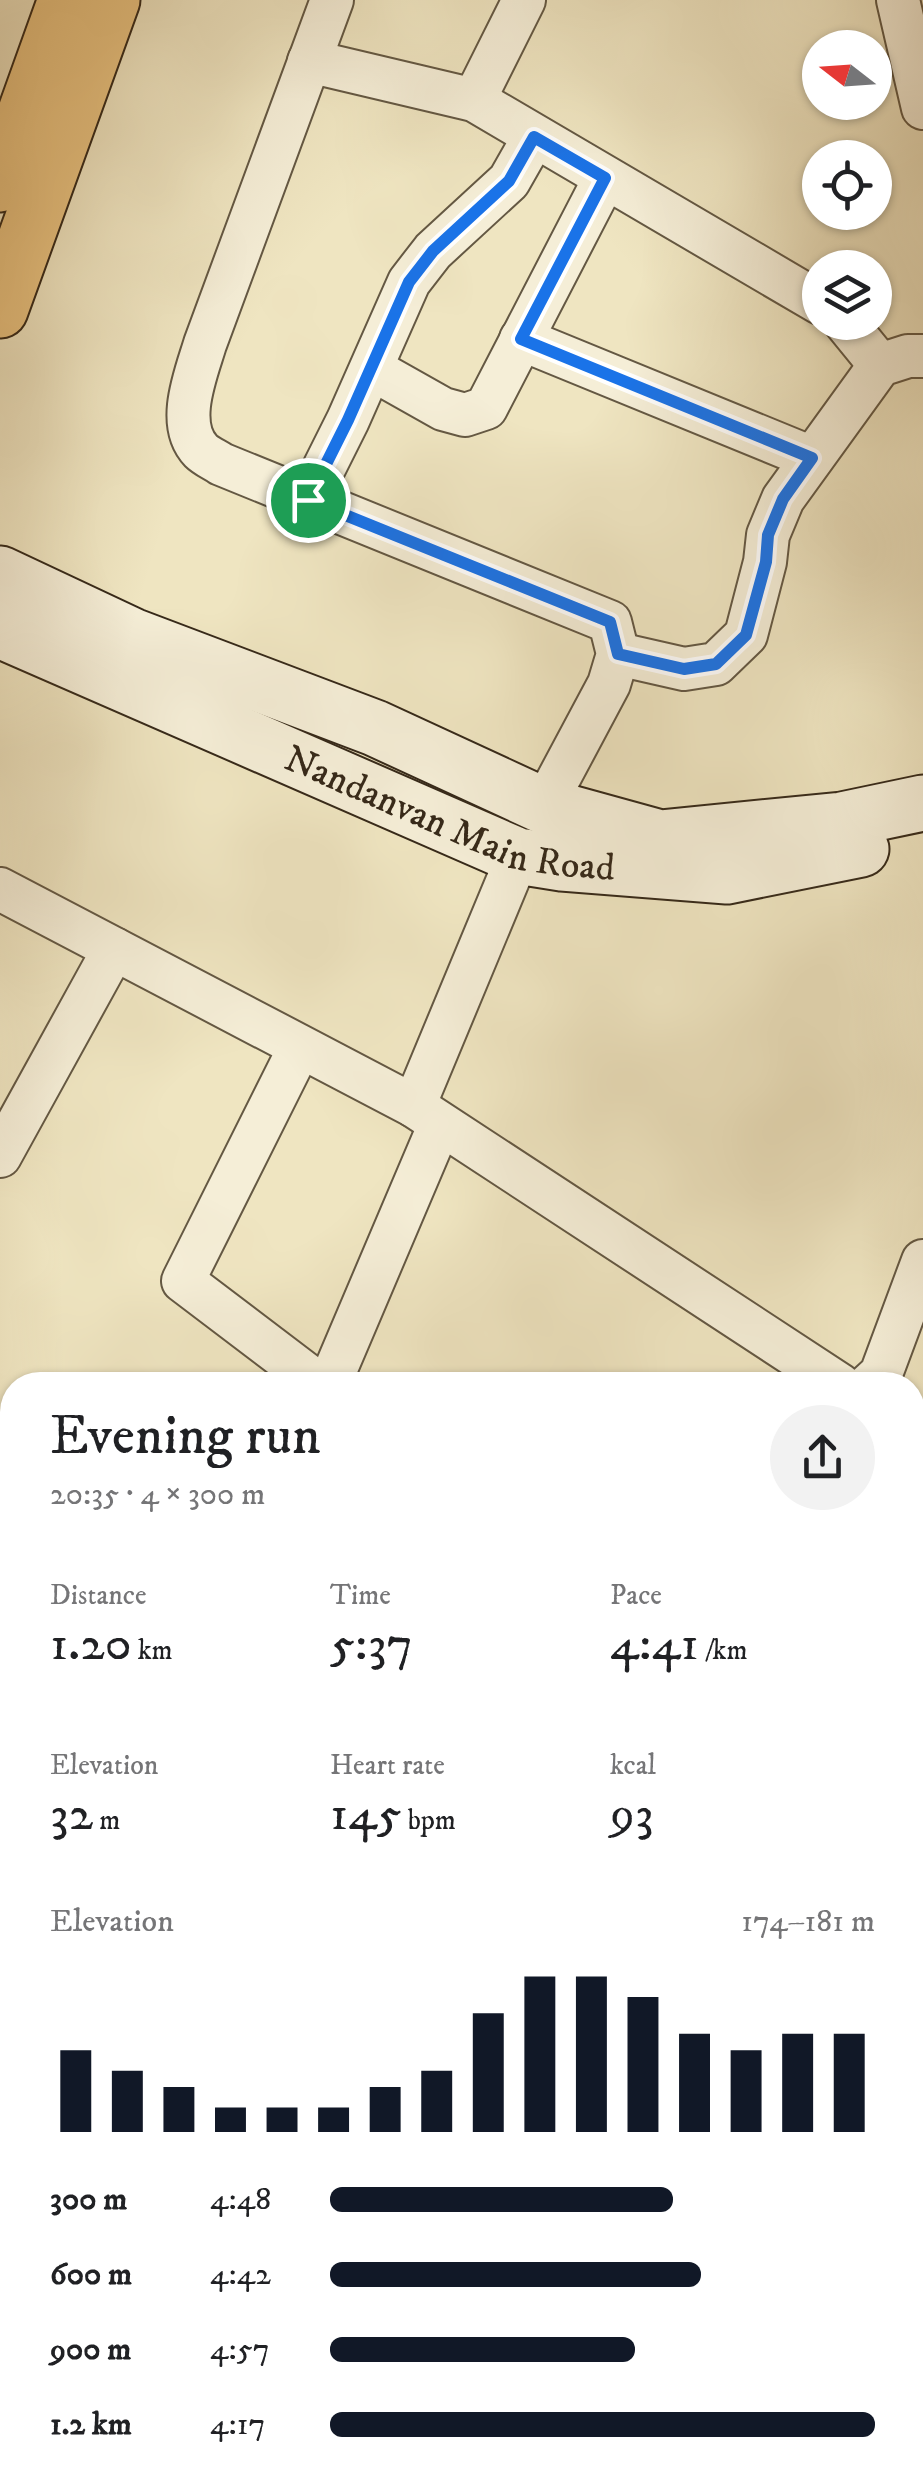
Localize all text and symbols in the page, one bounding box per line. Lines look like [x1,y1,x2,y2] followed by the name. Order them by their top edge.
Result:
[802,30,892,120] north arrow
[802,30,892,340] map controls
[802,140,892,230] button: locate
[802,250,892,340] button: layers
[266,458,351,543] pin
[281,473,336,528] icon: arrive
[277,735,617,893] street label: Nandanvan Main Road
[50,1403,321,1472] text: Evening run
[770,1405,875,1510] button: share
[50,1475,265,1515] text: 20:35 · 4 × 300 m
[50,1578,146,1613] text: Distance
[330,1578,391,1613] text: Time
[610,1578,662,1613] text: Pace
[50,1613,132,1676] text: 1.20
[330,1613,413,1676] text: 5:37
[610,1613,699,1676] text: 4:41
[132,1633,173,1668] text: km
[699,1633,748,1668] text: /km
[50,1748,158,1783] text: Elevation
[330,1748,445,1783] text: Heart rate
[610,1748,656,1783] text: kcal
[50,1783,93,1846] text: 32
[330,1783,402,1846] text: 145
[610,1783,654,1846] text: 93
[93,1803,120,1838] text: m
[402,1803,456,1838] text: bpm
[50,1902,174,1942] text: Elevation
[741,1902,875,1942] text: 174–181 m
[50,2180,127,2220] text: 300 m
[210,2180,271,2220] text: 4:48
[50,2255,132,2295] text: 600 m
[210,2255,271,2295] text: 4:42
[50,2330,131,2370] text: 900 m
[210,2330,270,2370] text: 4:57
[50,2405,132,2445] text: 1.2 km
[210,2405,265,2445] text: 4:17

